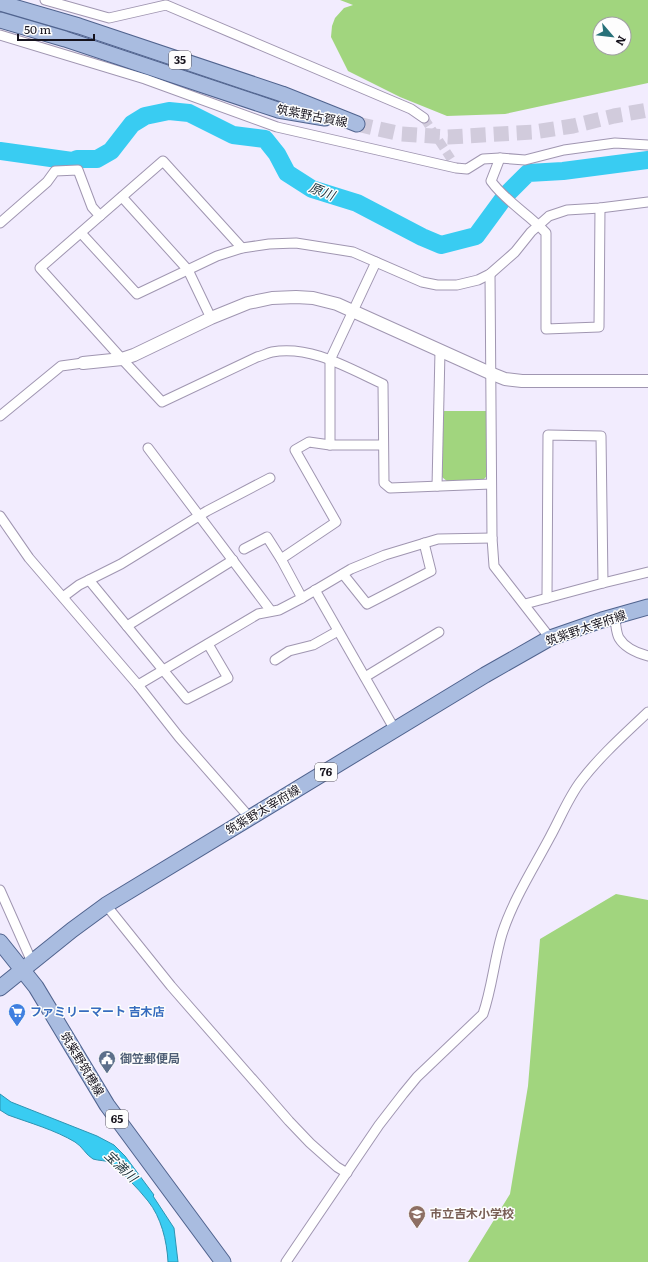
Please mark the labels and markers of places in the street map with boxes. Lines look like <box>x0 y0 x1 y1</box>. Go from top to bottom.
supermarket icon: ファミリーマート 吉木店 <box>7 1002 27 1027</box>
place label: ファミリーマート 吉木店 <box>30 1002 164 1020</box>
public building icon: 御笠郵便局 <box>97 1049 117 1074</box>
place label: 御笠郵便局 <box>120 1049 180 1067</box>
school or university icon: 市立吉木小学校 <box>407 1204 427 1229</box>
place label: 市立吉木小学校 <box>430 1204 514 1222</box>

